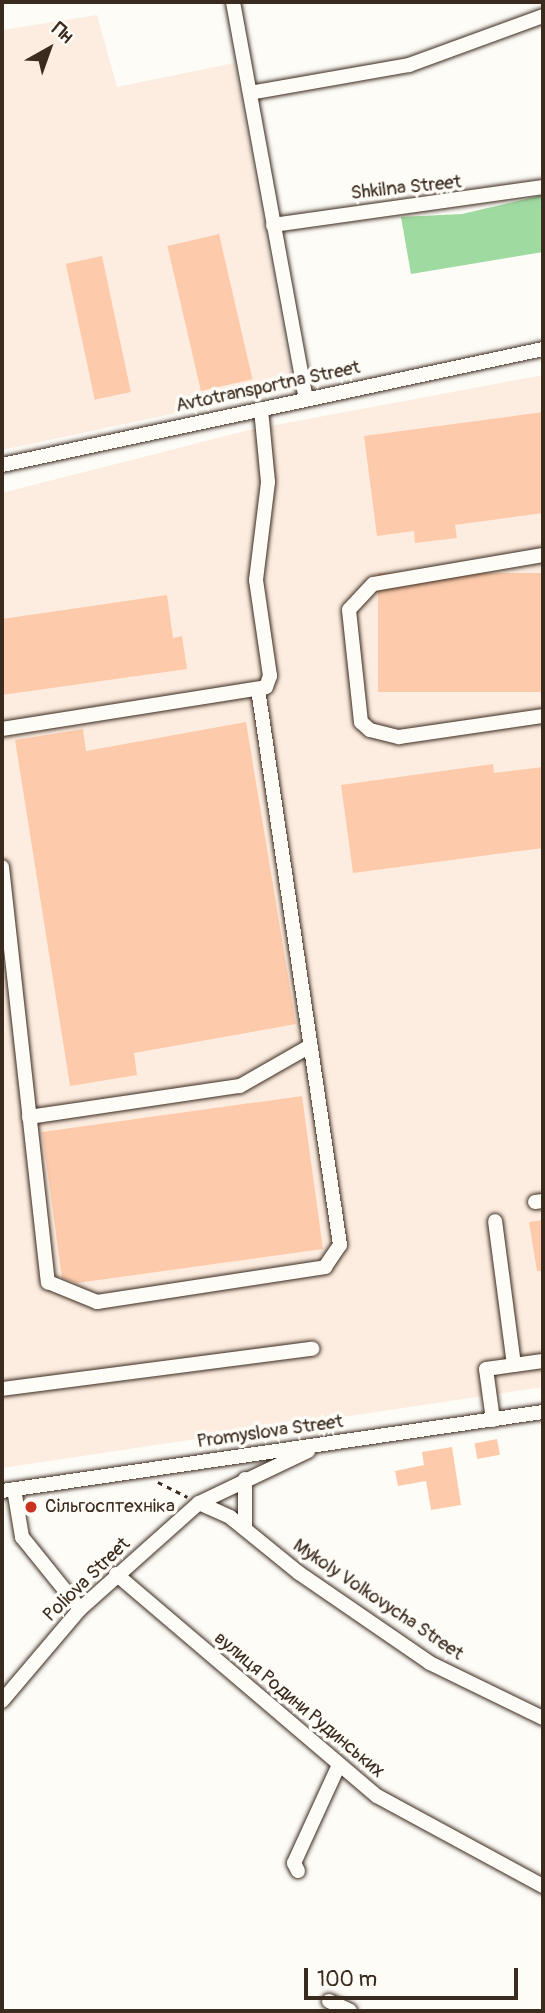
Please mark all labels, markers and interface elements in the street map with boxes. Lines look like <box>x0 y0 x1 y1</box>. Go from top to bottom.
north arrow <box>14 14 84 84</box>
text: Пн <box>47 17 78 49</box>
street label: Shkilna Street <box>350 171 462 205</box>
street label: Avtotransportna Street <box>174 356 362 418</box>
street label: Promyslova Street <box>195 1410 345 1454</box>
place label: Сільгосптехніка <box>45 1496 175 1518</box>
marker: Сільгосптехніка <box>23 1499 39 1515</box>
street label: Poliova Street <box>39 1533 135 1627</box>
street label: Mykoly Volkovycha Street <box>288 1534 468 1666</box>
street label: вулиця Родини Рудинських <box>209 1627 389 1783</box>
scale bar <box>307 1954 520 1998</box>
text: 100 m <box>317 1966 377 1993</box>

